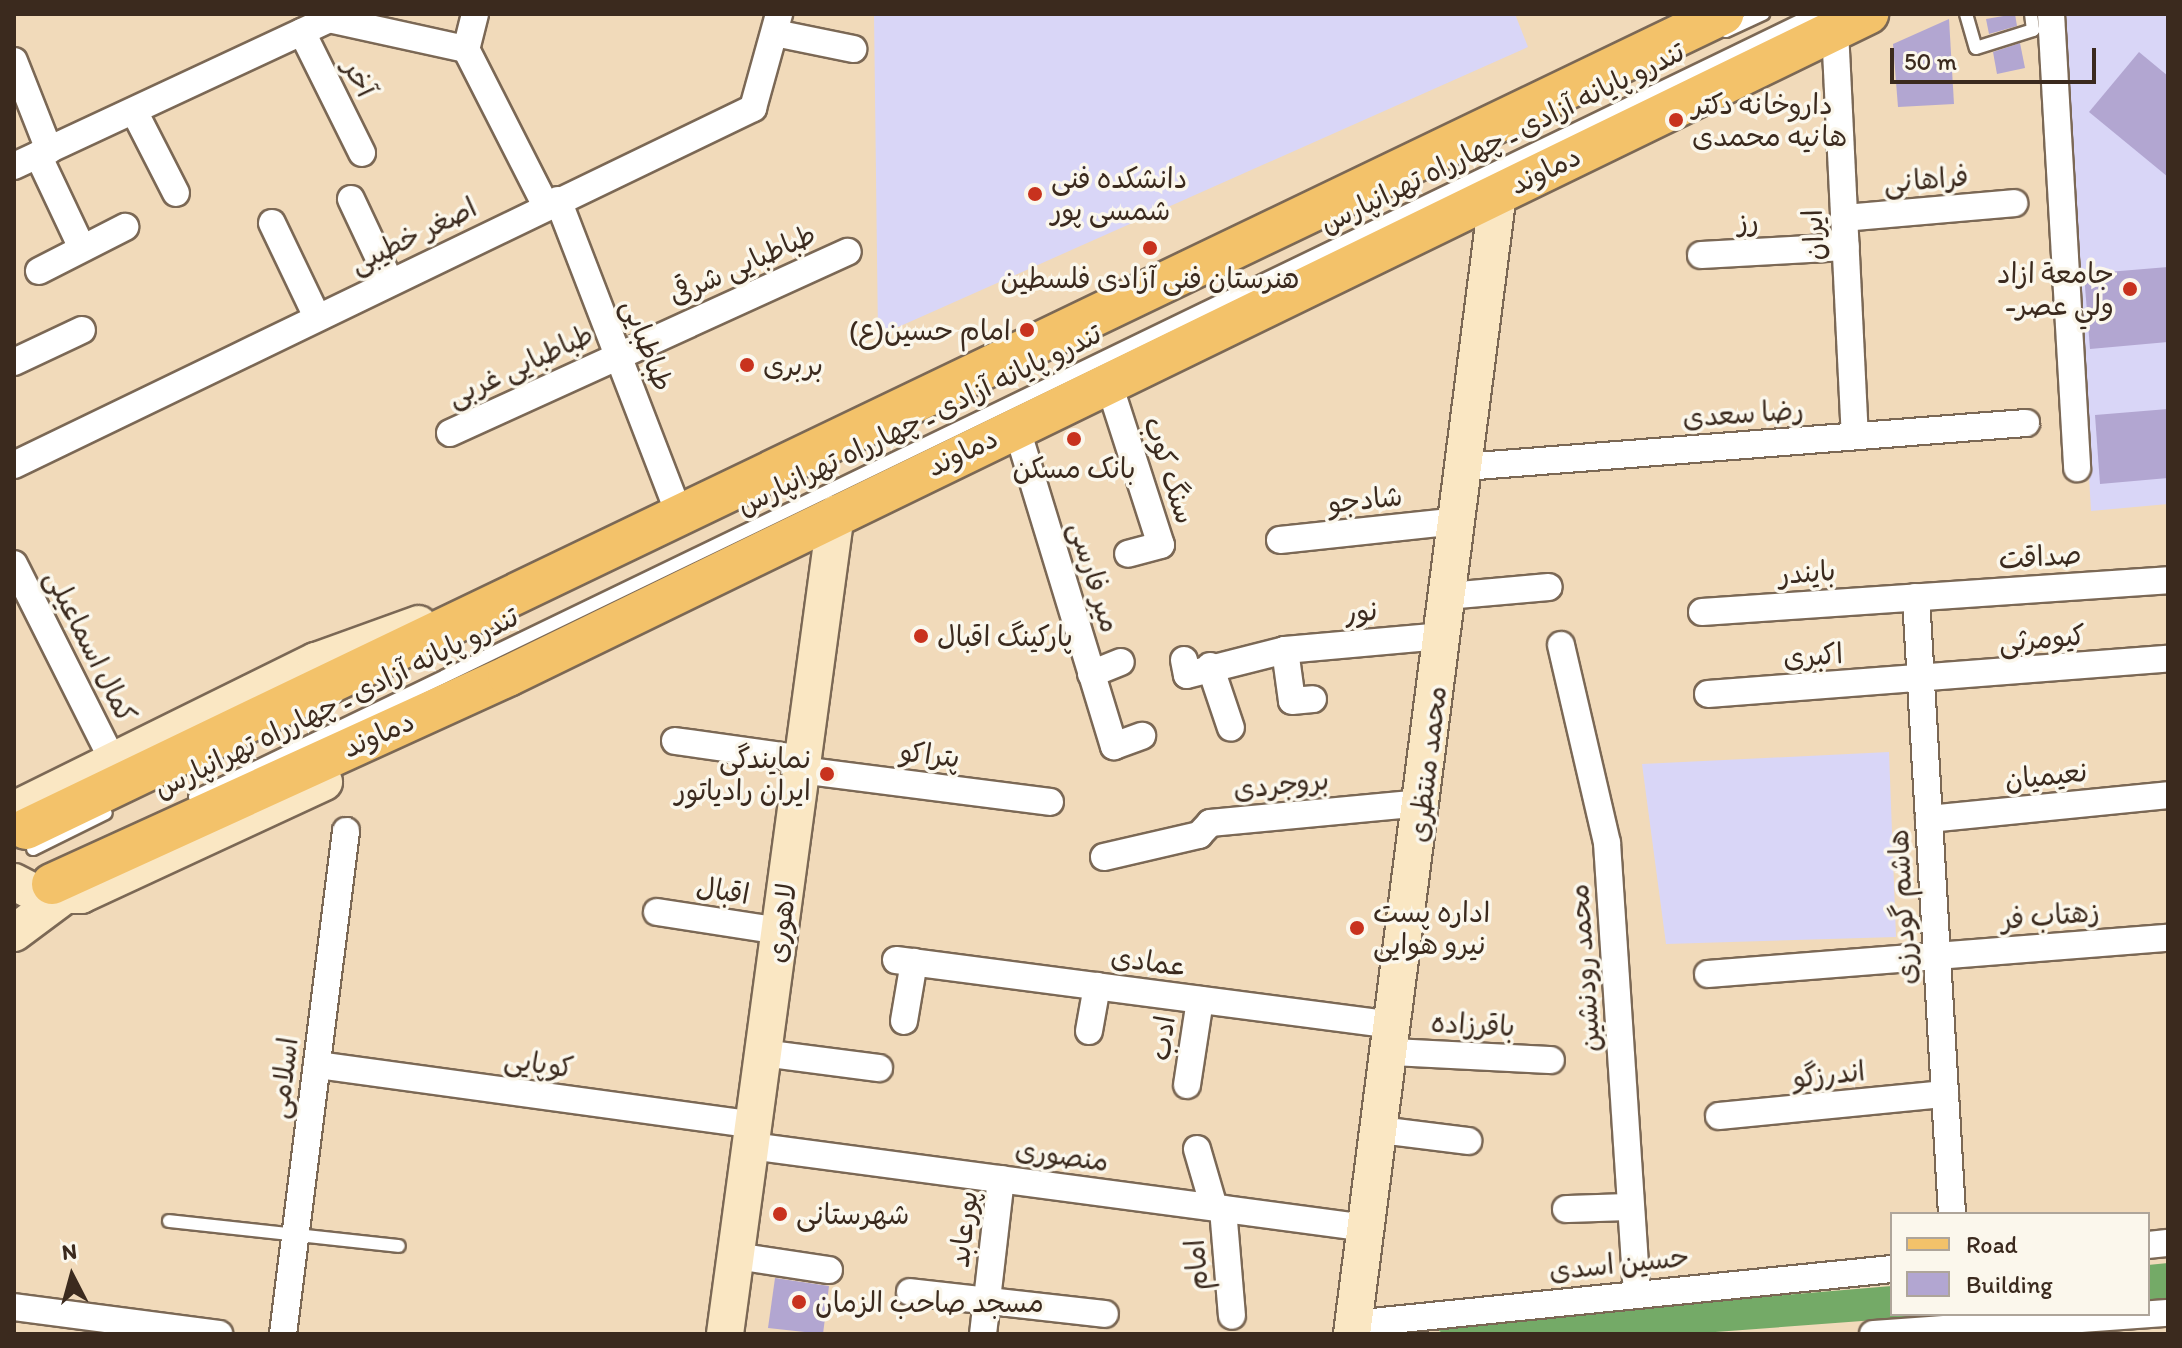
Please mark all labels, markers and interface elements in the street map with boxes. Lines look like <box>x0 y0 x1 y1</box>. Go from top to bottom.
scale bar <box>1894 32 2100 82</box>
street label: تندرو پایانه آزادی ـ چهارراه تهرانپارس <box>1314 34 1690 240</box>
text: 50 m <box>1904 47 1957 76</box>
street label: آخر <box>336 54 384 102</box>
place label: داروخانه دکتر هانیه محمدی <box>1692 87 1847 153</box>
marker: داروخانه دکتر هانیه محمدی <box>1667 111 1685 129</box>
street label: دماوند <box>1504 139 1586 201</box>
street label: فراهانی <box>1882 159 1970 199</box>
place label: دانشکده فنی شمسی پور <box>1051 161 1187 227</box>
marker: دانشکده فنی شمسی پور <box>1026 185 1044 203</box>
street label: اصغر خطیبی <box>344 190 482 280</box>
street label: رز <box>1736 204 1760 238</box>
street label: ایران <box>1795 208 1831 262</box>
street label: طباطبایی شرقی <box>663 217 821 311</box>
marker: هنرستان فنی آزادی فلسطین <box>1141 239 1159 257</box>
place label: جامعة ازاد -ولي عصر <box>1997 256 2114 322</box>
place label: هنرستان فنی آزادی فلسطین <box>1001 261 1299 295</box>
marker: جامعة ازاد -ولي عصر <box>2121 280 2139 298</box>
street label: طباطبایی <box>615 294 681 396</box>
place label: امام حسين(ع) <box>849 313 1011 347</box>
street label: تندرو پایانه آزادی ـ چهارراه تهرانپارس <box>731 316 1107 522</box>
street label: طباطبایی غربی <box>442 317 598 413</box>
marker: امام حسين(ع) <box>1018 321 1036 339</box>
place label: بربری <box>763 348 823 382</box>
marker: بربری <box>738 356 756 374</box>
street label: رضا سعدی <box>1681 392 1805 434</box>
street label: سنگ کوب <box>1137 412 1203 528</box>
street label: دماوند <box>921 421 1003 483</box>
marker: بانک مسکن <box>1065 430 1083 448</box>
place label: بانک مسکن <box>1012 451 1136 485</box>
street label: شادجو <box>1326 478 1404 520</box>
street label: میر فارسی <box>1062 518 1128 636</box>
street label: صداقت <box>1997 536 2083 576</box>
street label: بایندر <box>1777 553 1837 591</box>
street label: کمال اسماعیلی <box>38 564 144 728</box>
street label: نور <box>1343 593 1379 629</box>
street label: تندرو پایانه آزادی ـ چهارراه تهرانپارس <box>148 599 524 805</box>
street label: کیومرثی <box>1997 617 2087 659</box>
place label: پارکینگ اقبال <box>937 619 1073 653</box>
marker: پارکینگ اقبال <box>912 627 930 645</box>
street label: اکبری <box>1782 636 1844 674</box>
street label: محمد منتظری <box>1401 684 1453 844</box>
street label: دماوند <box>337 703 419 765</box>
street label: پتراکو <box>898 734 962 774</box>
place label: نمایندگی ایران رادیاتور <box>675 741 811 807</box>
street label: نعیمیان <box>2003 754 2089 796</box>
street label: بروجردی <box>1231 762 1331 806</box>
marker: نمایندگی ایران رادیاتور <box>818 765 836 783</box>
street label: هاشم گودرزی <box>1881 828 1923 986</box>
street label: اقبال <box>694 869 752 911</box>
street label: لاهوری <box>759 881 803 965</box>
street label: محمد رودنشین <box>1561 883 1607 1053</box>
street label: زهتاب فر <box>1999 894 2101 936</box>
place label: اداره پست نیرو هوایی <box>1373 895 1490 961</box>
marker: اداره پست نیرو هوایی <box>1348 919 1366 937</box>
street label: عمادی <box>1109 939 1189 983</box>
street label: باقرزاده <box>1430 1005 1516 1043</box>
street label: ادب <box>1142 1013 1182 1063</box>
street label: اسلامی <box>261 1035 305 1121</box>
street label: کوپایی <box>502 1042 576 1084</box>
street label: اندرزگو <box>1791 1054 1867 1094</box>
street label: منصوری <box>1013 1132 1111 1178</box>
street label: پورعابد <box>942 1189 984 1269</box>
place label: شهرستانی <box>796 1197 909 1231</box>
marker: شهرستانی <box>771 1205 789 1223</box>
legend <box>1890 1212 2150 1316</box>
text: Road <box>1966 1230 2018 1259</box>
north arrow <box>32 1236 112 1316</box>
text: N <box>61 1237 78 1266</box>
street label: امام <box>1177 1238 1215 1292</box>
street label: حسین اسدی <box>1547 1239 1691 1287</box>
text: Building <box>1966 1270 2053 1299</box>
place label: مسجد صاحب الزمان <box>815 1285 1044 1319</box>
marker: مسجد صاحب الزمان <box>790 1293 808 1311</box>

